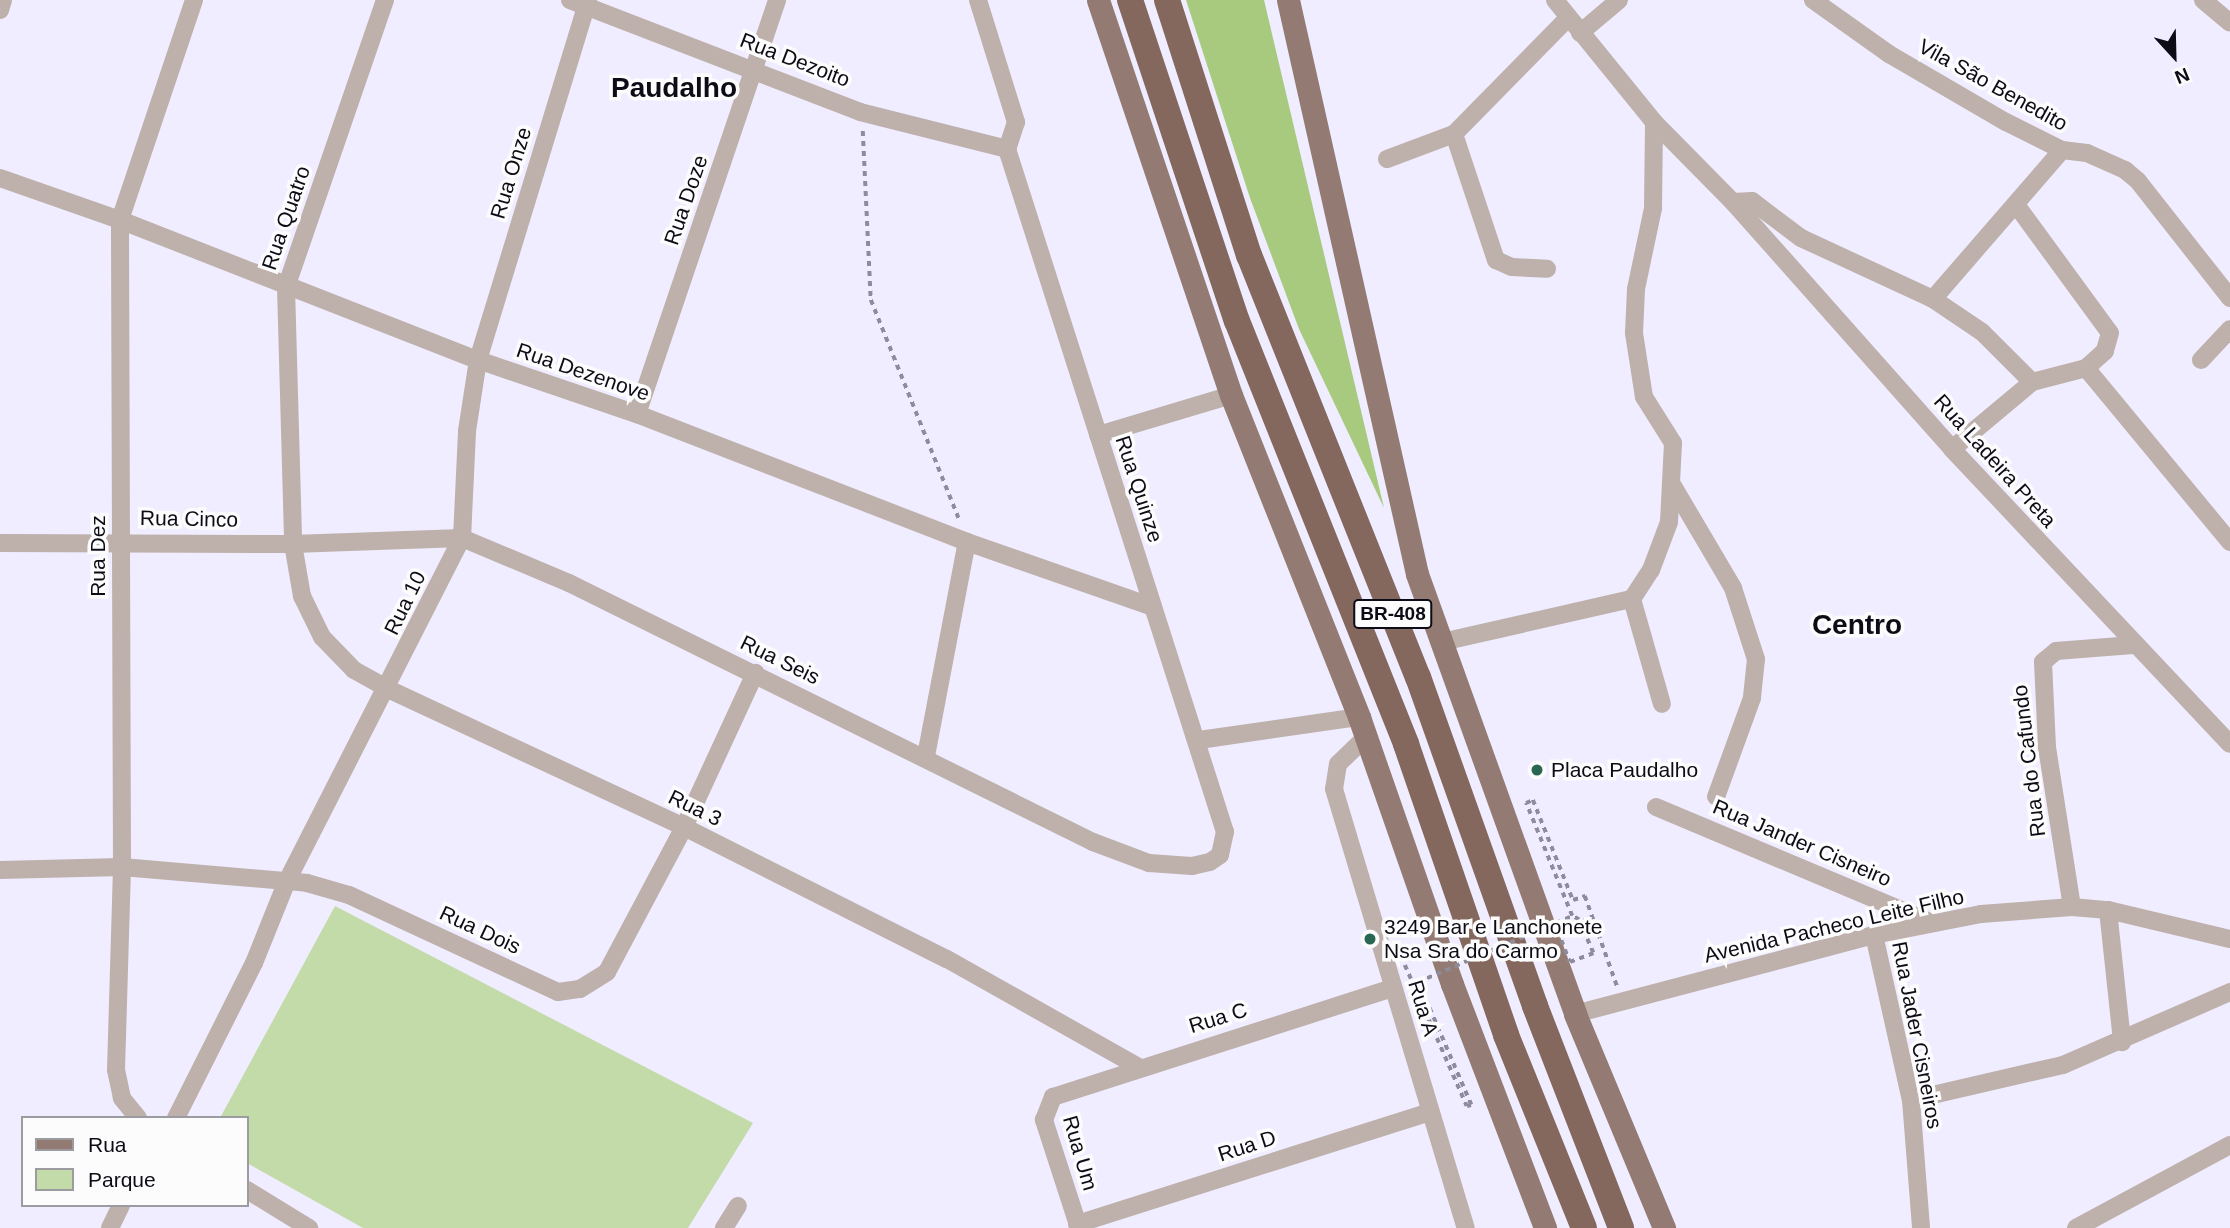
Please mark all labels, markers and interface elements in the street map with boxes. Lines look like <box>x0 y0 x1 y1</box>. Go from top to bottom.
north arrow <box>2139 21 2209 91</box>
street label: Rua Dezoito <box>737 28 853 92</box>
street label: Vila São Benedito <box>1914 34 2072 136</box>
text: N <box>2172 64 2192 88</box>
district label: Paudalho <box>611 71 737 105</box>
street label: Rua Onze <box>485 124 537 222</box>
street label: Rua Doze <box>659 152 713 248</box>
street label: Rua Quatro <box>256 163 316 273</box>
street label: Rua Dezenove <box>513 337 653 407</box>
street label: Rua Ladeira Preta <box>1929 389 2061 533</box>
street label: Rua Quinze <box>1110 432 1168 546</box>
street label: Rua Cinco <box>140 506 238 532</box>
street label: Rua Dez <box>85 515 111 597</box>
street label: Rua 10 <box>379 567 431 639</box>
road number: BR-408 <box>1353 598 1433 629</box>
district label: Centro <box>1812 608 1902 642</box>
street label: Rua Seis <box>736 630 824 690</box>
street label: Rua do Cafundo <box>2007 684 2051 838</box>
place label: Placa Paudalho <box>1551 757 1698 783</box>
marker: Placa Paudalho <box>1529 762 1545 778</box>
street label: Rua 3 <box>664 784 726 832</box>
street label: Rua Jander Cisneiro <box>1709 794 1895 892</box>
street label: Avenida Pacheco Leite Filho <box>1702 884 1966 968</box>
street label: Rua Dois <box>436 900 524 960</box>
place label: 3249 Bar e Lanchonete Nsa Sra do Carmo <box>1384 914 1602 964</box>
marker: 3249 Bar e Lanchonete Nsa Sra do Carmo <box>1362 931 1378 947</box>
street label: Rua Jader Cisneiros <box>1886 939 1948 1131</box>
street label: Rua A <box>1402 976 1444 1040</box>
street label: Rua C <box>1186 997 1250 1039</box>
street label: Rua Um <box>1057 1113 1103 1193</box>
legend <box>21 1116 248 1207</box>
street label: Rua D <box>1215 1125 1279 1167</box>
text: Rua <box>88 1133 127 1156</box>
text: Parque <box>88 1168 156 1191</box>

